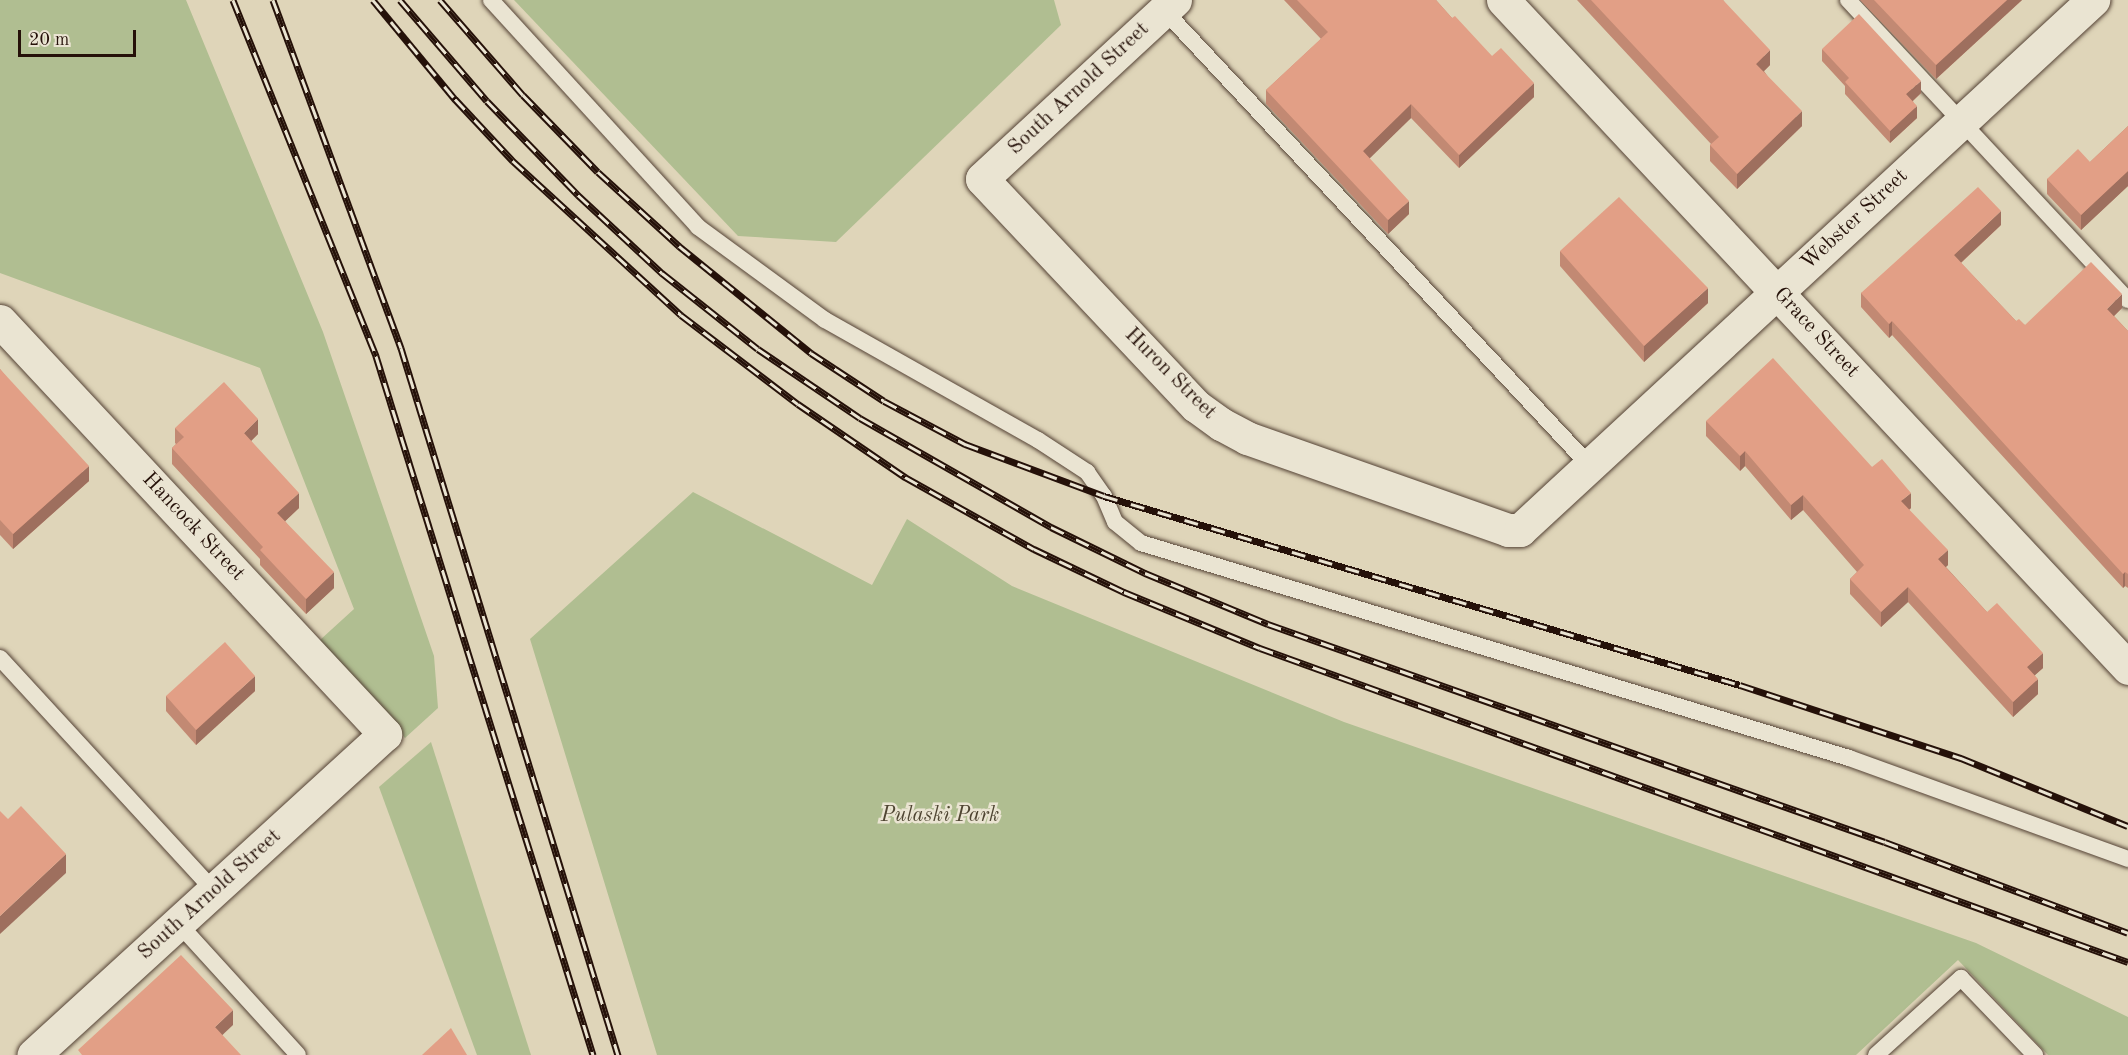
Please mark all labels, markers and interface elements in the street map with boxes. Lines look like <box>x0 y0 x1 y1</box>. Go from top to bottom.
street label: South Arnold Street <box>1003 17 1155 161</box>
scale bar <box>21 18 140 56</box>
text: 20 m <box>29 31 69 49</box>
street label: Webster Street <box>1796 164 1914 276</box>
street label: Grace Street <box>1768 283 1864 383</box>
street label: Huron Street <box>1119 323 1221 425</box>
street label: Hancock Street <box>136 467 250 587</box>
park label: Pulaski Park <box>881 803 999 829</box>
street label: South Arnold Street <box>133 824 287 966</box>

